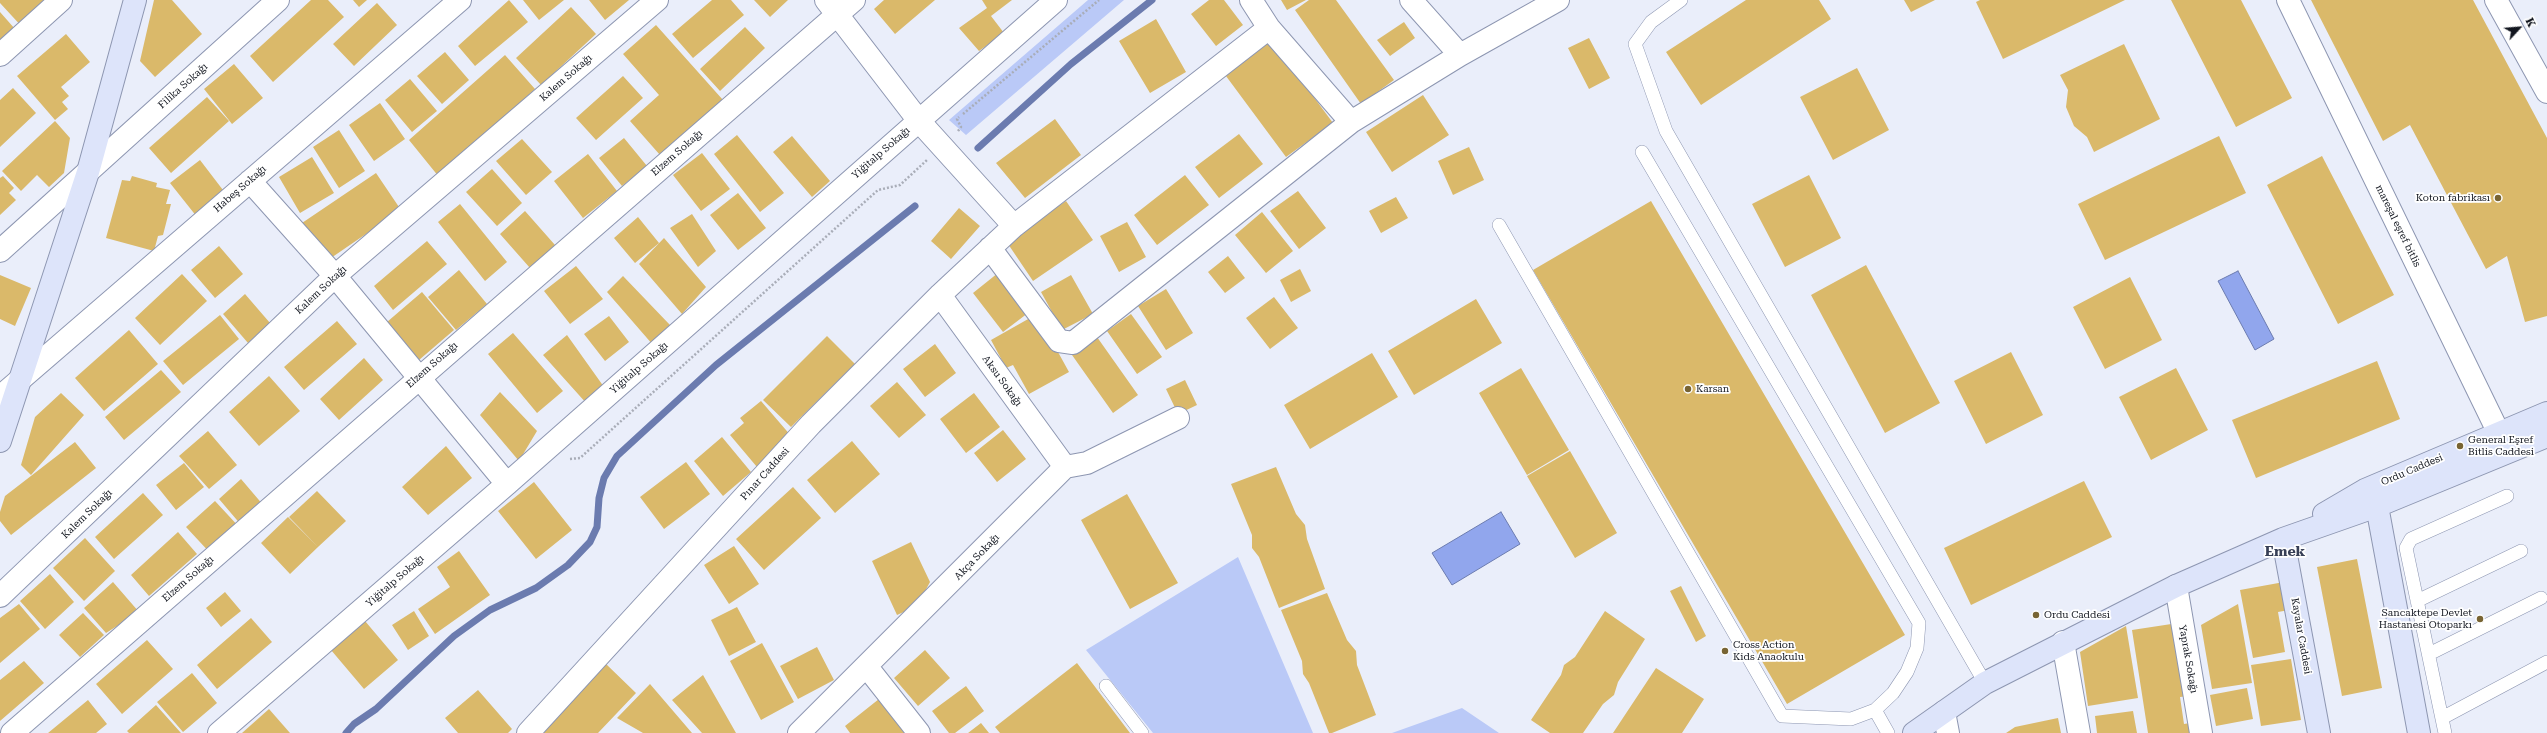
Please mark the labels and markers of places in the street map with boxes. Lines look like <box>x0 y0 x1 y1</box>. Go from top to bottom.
place label: Koton fabrikası <box>2416 192 2490 204</box>
marker: Koton fabrikası <box>2493 193 2503 203</box>
place label: Karsan <box>1696 383 1729 395</box>
marker: Karsan <box>1683 384 1693 394</box>
place label: General Eşref Bitlis Caddesi <box>2468 434 2534 458</box>
marker: General Eşref Bitlis Caddesi <box>2455 441 2465 451</box>
place label: Sancaktepe Devlet Hastanesi Otoparkı <box>2379 607 2472 630</box>
place label: Ordu Caddesi <box>2044 609 2110 621</box>
marker: Ordu Caddesi <box>2031 610 2041 620</box>
marker: Sancaktepe Devlet Hastanesi Otoparkı <box>2475 614 2485 624</box>
place label: Cross Action Kids Anaokulu <box>1733 639 1804 662</box>
marker: Cross Action Kids Anaokulu <box>1720 646 1730 656</box>

